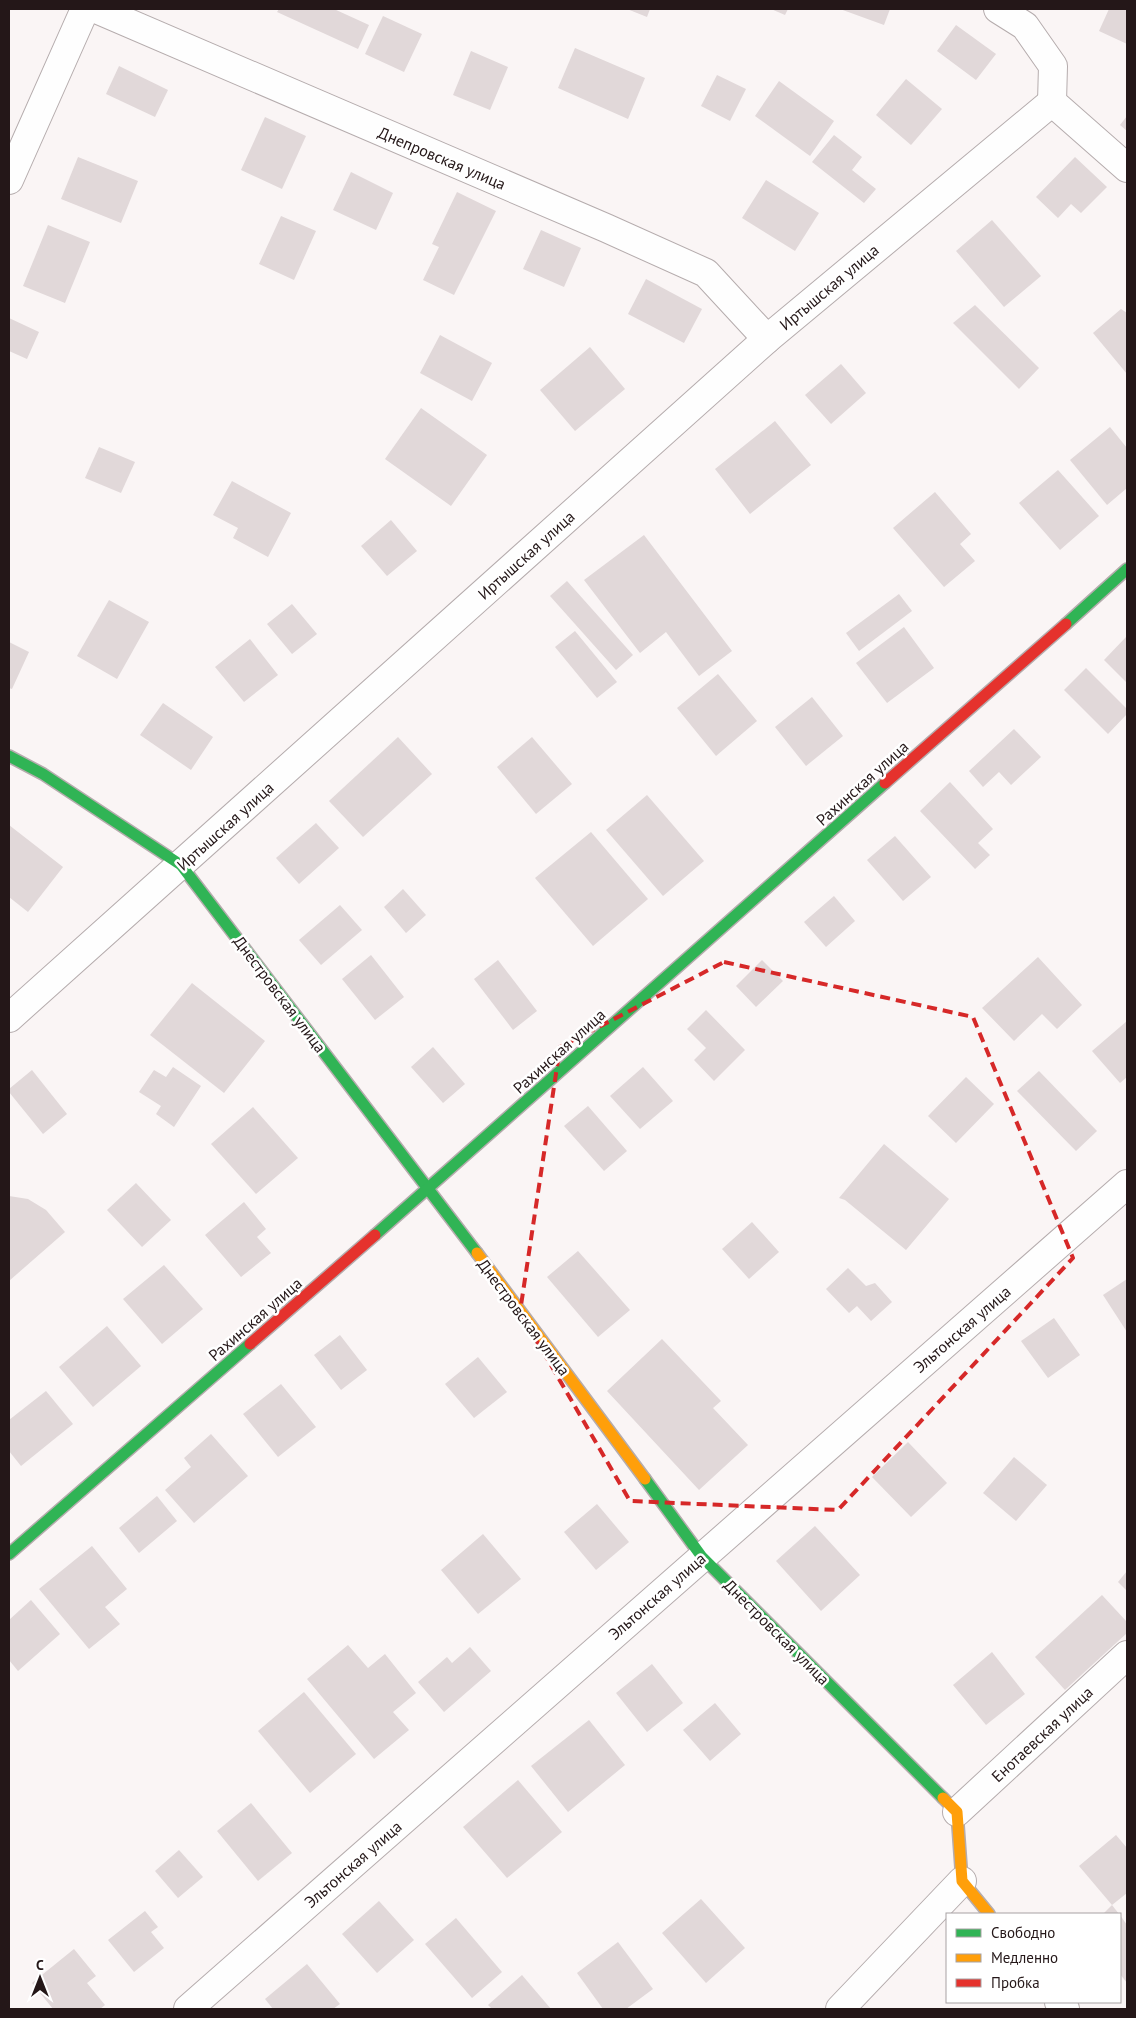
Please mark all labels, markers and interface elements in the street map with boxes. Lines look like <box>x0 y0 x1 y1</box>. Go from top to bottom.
street label: Днепровская улица <box>375 122 509 194</box>
street label: Иртышская улица <box>775 240 883 334</box>
street label: Иртышская улица <box>473 506 579 604</box>
street label: Рахинская улица <box>812 736 912 830</box>
street label: Иртышская улица <box>172 777 278 875</box>
street label: Днестровская улица <box>230 932 330 1056</box>
street label: Рахинская улица <box>509 1004 609 1098</box>
street label: Днестровская улица <box>474 1255 574 1379</box>
street label: Рахинская улица <box>204 1273 306 1365</box>
street label: Эльтонская улица <box>909 1281 1015 1377</box>
street label: Эльтонская улица <box>604 1548 710 1644</box>
street label: Днестровская улица <box>720 1575 834 1689</box>
street label: Енотаевская улица <box>987 1682 1097 1786</box>
street label: Эльтонская улица <box>300 1816 406 1912</box>
legend <box>946 1913 1121 2003</box>
text: Свободно <box>991 1923 1055 1942</box>
text: Медленно <box>991 1948 1058 1967</box>
north arrow <box>15 1953 65 2003</box>
text: С <box>36 1956 44 1974</box>
text: Пробка <box>991 1973 1040 1992</box>

